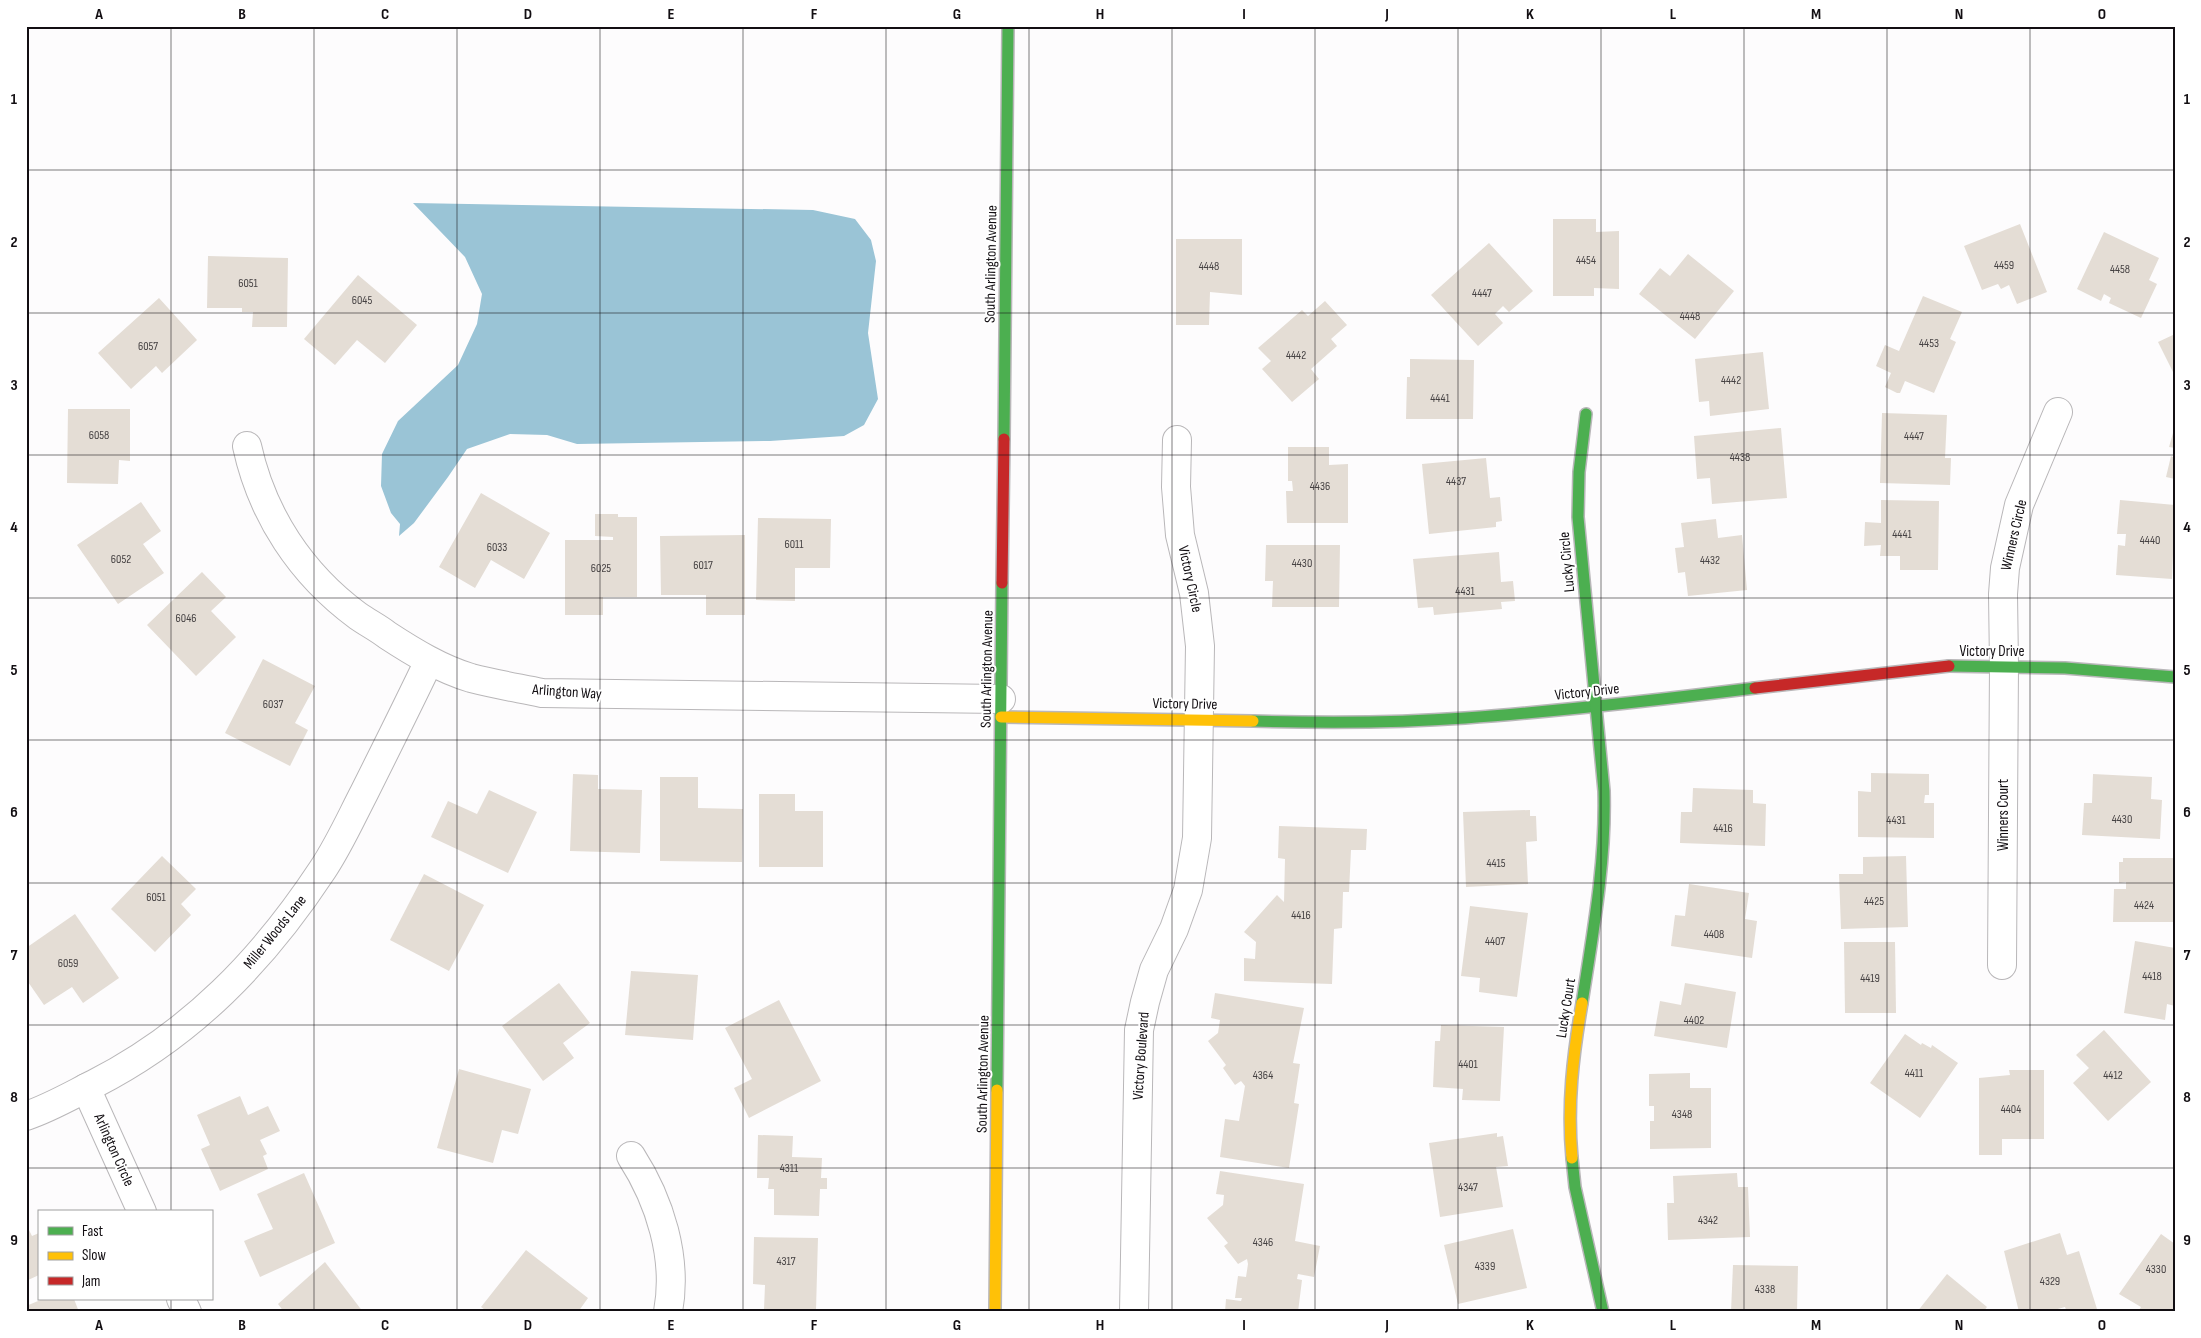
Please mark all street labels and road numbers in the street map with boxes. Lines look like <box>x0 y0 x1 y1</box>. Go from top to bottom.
street label: South Arlington Avenue <box>980 205 1002 323</box>
street label: Winners Circle <box>1997 498 2031 572</box>
street label: Lucky Circle <box>1555 531 1579 593</box>
street label: Victory Circle <box>1174 544 1206 614</box>
street label: South Arlington Avenue <box>976 610 998 728</box>
street label: Victory Drive <box>1960 642 2024 661</box>
street label: Victory Drive <box>1554 679 1620 705</box>
street label: Arlington Way <box>531 680 603 704</box>
street label: Victory Drive <box>1152 694 1218 714</box>
street label: Winners Court <box>1994 779 2013 851</box>
street label: Miller Woods Lane <box>239 891 311 973</box>
street label: Lucky Court <box>1552 976 1580 1039</box>
street label: Victory Boulevard <box>1128 1011 1154 1101</box>
street label: South Arlington Avenue <box>972 1015 994 1133</box>
street label: Arlington Circle <box>89 1110 138 1189</box>

